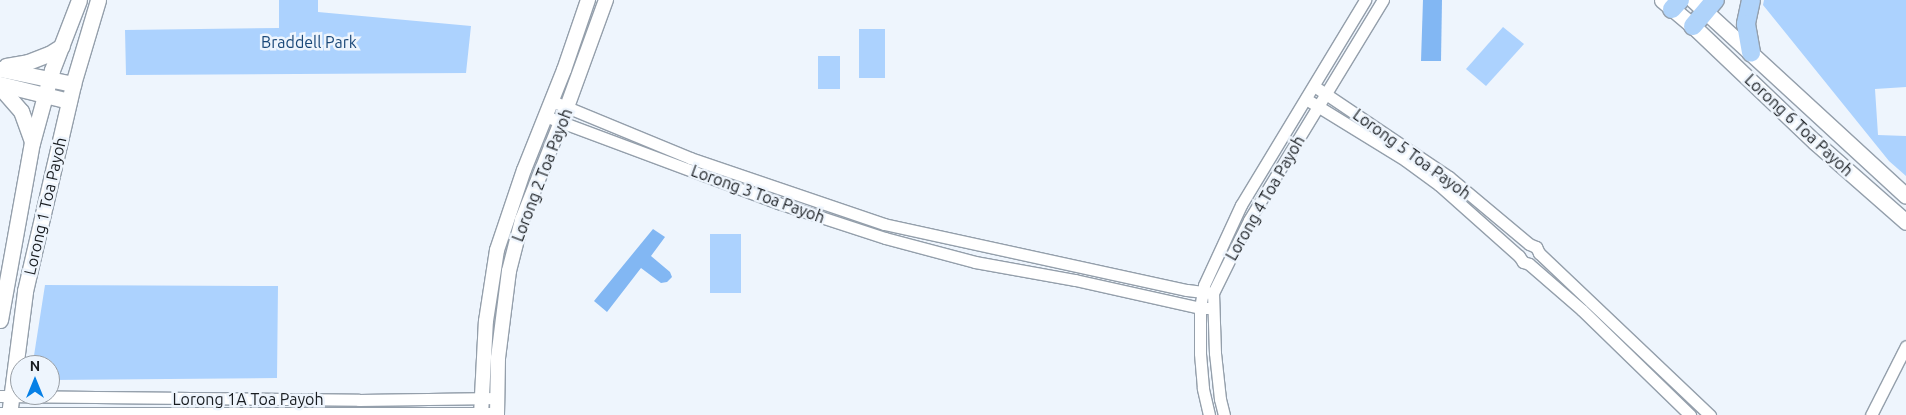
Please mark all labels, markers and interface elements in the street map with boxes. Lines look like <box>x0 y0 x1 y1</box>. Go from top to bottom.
park label: Braddell Park <box>261 32 357 52</box>
street label: Lorong 6 Toa Payoh <box>1741 70 1857 180</box>
street label: Lorong 5 Toa Payoh <box>1349 105 1475 203</box>
street label: Lorong 2 Toa Payoh <box>508 106 576 244</box>
street label: Lorong 4 Toa Payoh <box>1221 132 1309 264</box>
street label: Lorong 1 Toa Payoh <box>20 135 70 277</box>
street label: Lorong 3 Toa Payoh <box>689 161 827 227</box>
north arrow <box>10 355 60 405</box>
text: N <box>30 358 40 374</box>
street label: Lorong 1A Toa Payoh <box>172 389 324 409</box>

